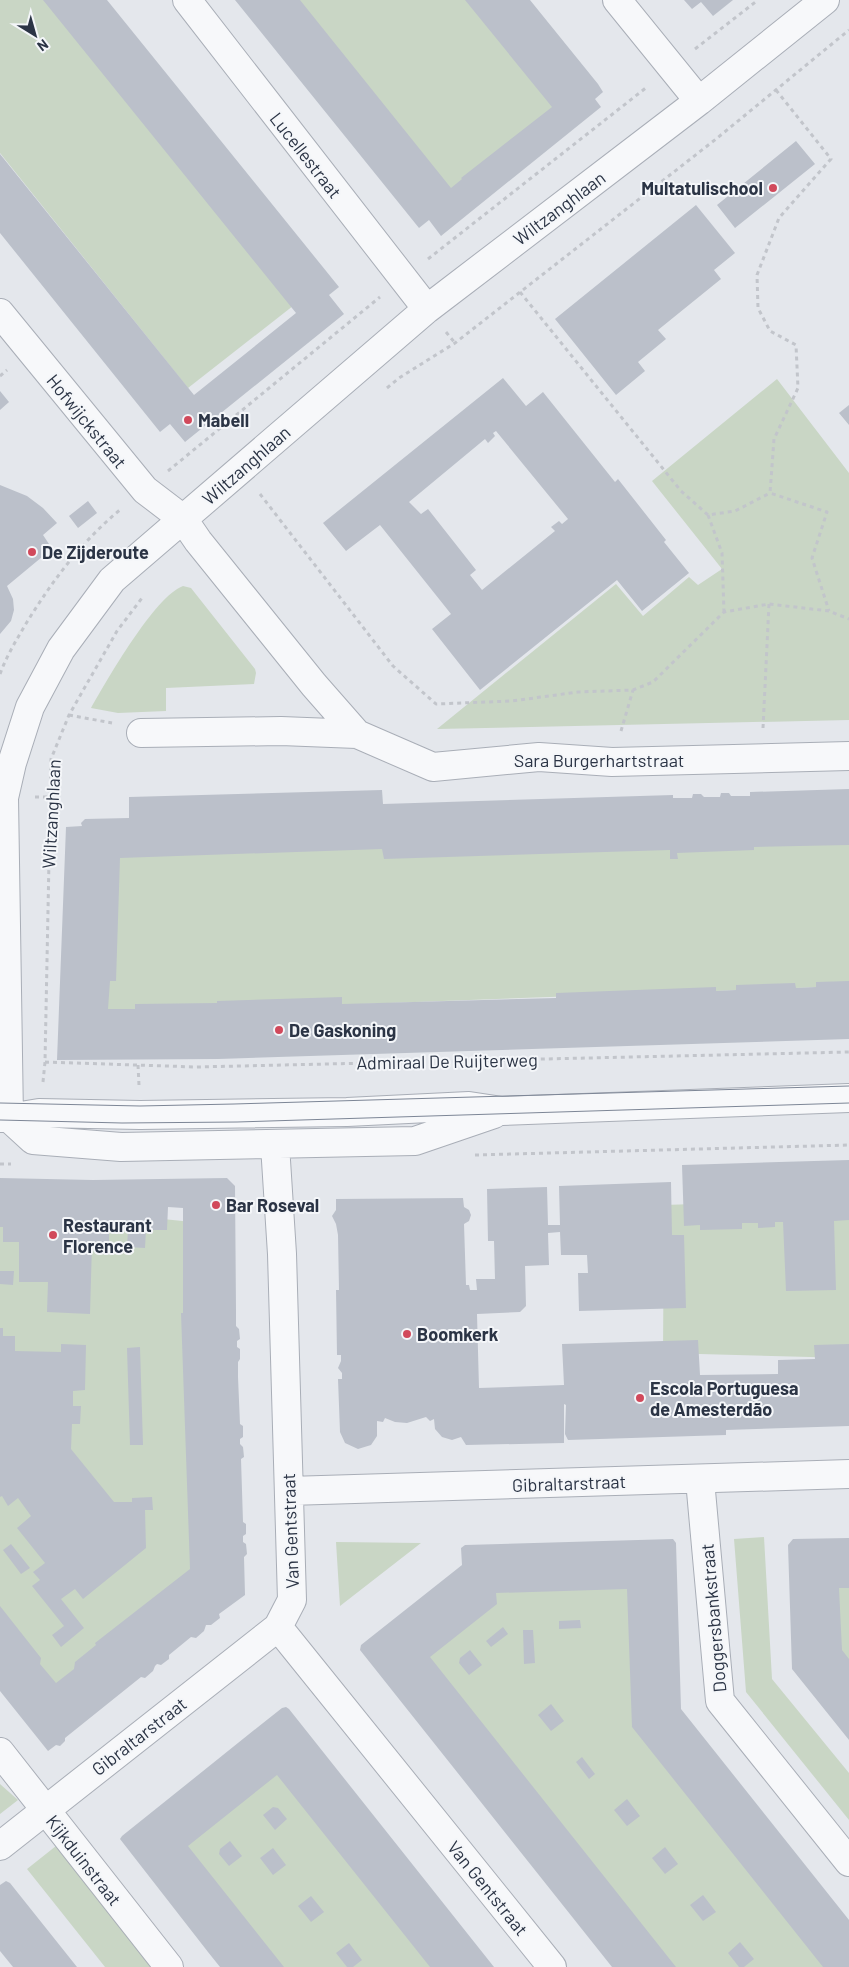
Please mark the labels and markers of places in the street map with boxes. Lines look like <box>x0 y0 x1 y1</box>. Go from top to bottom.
place label: Multatulischool <box>641 177 763 199</box>
marker: Multatulischool <box>767 182 779 194</box>
place label: Mabell <box>198 409 249 431</box>
marker: Mabell <box>182 414 194 426</box>
place label: De Zijderoute <box>42 541 149 563</box>
marker: De Zijderoute <box>26 546 38 558</box>
place label: De Gaskoning <box>289 1019 396 1041</box>
marker: De Gaskoning <box>273 1024 285 1036</box>
place label: Bar Roseval <box>226 1194 319 1216</box>
marker: Bar Roseval <box>210 1199 222 1211</box>
place label: Restaurant Florence <box>63 1214 152 1257</box>
marker: Restaurant Florence <box>47 1229 59 1241</box>
place label: Boomkerk <box>417 1323 499 1345</box>
marker: Boomkerk <box>401 1328 413 1340</box>
place label: Escola Portuguesa de Amesterdão <box>650 1377 799 1420</box>
marker: Escola Portuguesa de Amesterdão <box>634 1392 646 1404</box>

